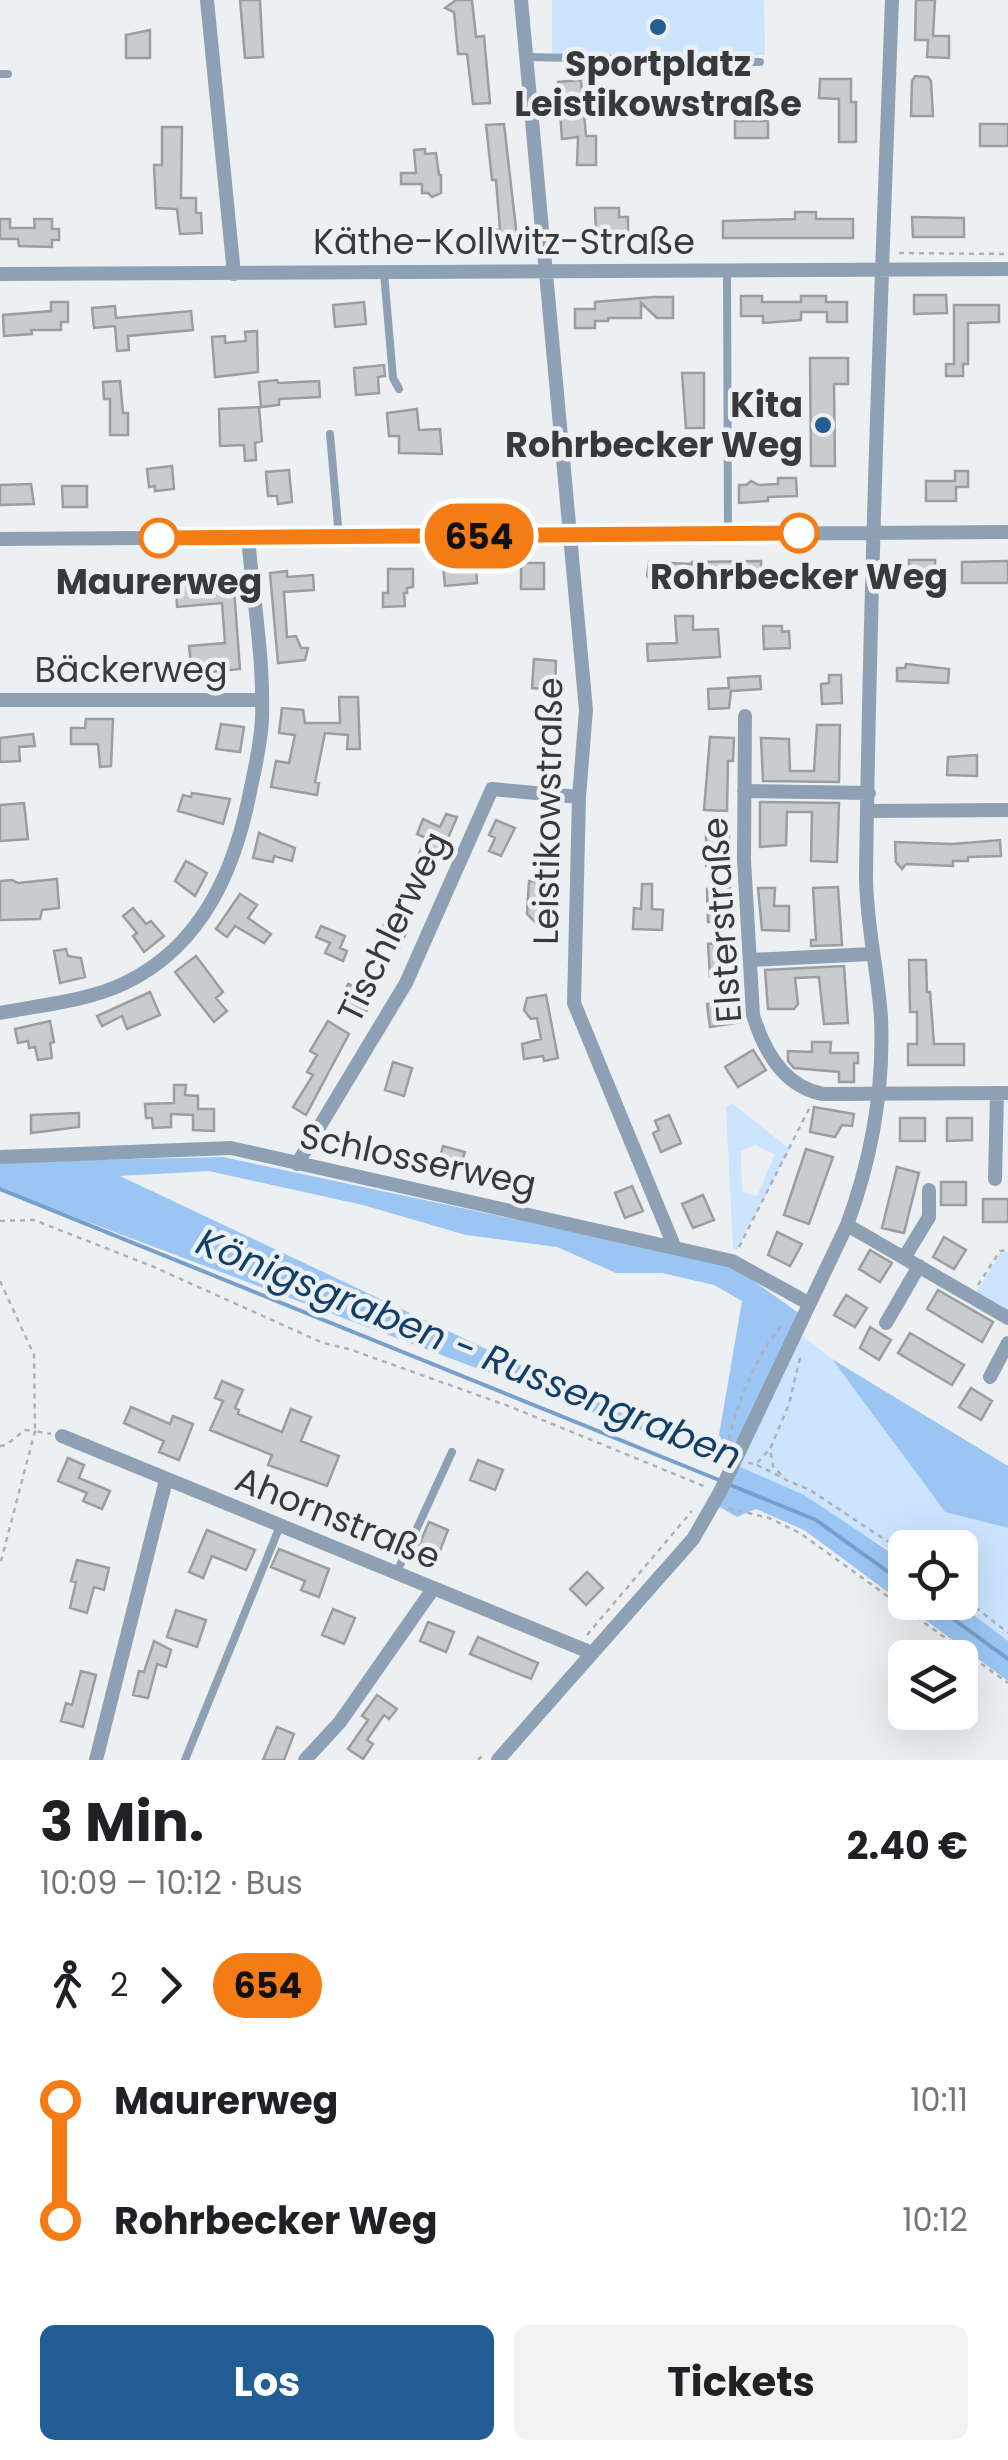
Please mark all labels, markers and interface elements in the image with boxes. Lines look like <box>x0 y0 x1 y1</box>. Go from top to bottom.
marker: Sportplatz Leistikowstraße <box>647 16 669 38</box>
place label: Sportplatz Leistikowstraße <box>514 39 802 128</box>
street label: Käthe-Kollwitz-Straße <box>313 217 695 266</box>
place label: Kita Rohrbecker Weg <box>505 380 803 469</box>
marker: Kita Rohrbecker Weg <box>812 414 834 436</box>
line badge: 654 <box>422 504 536 568</box>
text: 654 <box>445 512 513 561</box>
marker: Rohrbecker Weg <box>780 514 818 552</box>
marker: Maurerweg <box>140 519 178 557</box>
place label: Rohrbecker Weg <box>650 552 948 601</box>
place label: Maurerweg <box>56 557 262 606</box>
street label: Bäckerweg <box>34 645 228 694</box>
street label: Leistikowstraße <box>521 677 574 945</box>
street label: Elsterstraße <box>690 816 753 1024</box>
street label: Tischlerweg <box>325 823 460 1030</box>
street label: Schlosserweg <box>295 1111 541 1208</box>
water label: Königsgraben - Russengraben <box>189 1215 749 1482</box>
street label: Ahornstraße <box>228 1454 448 1581</box>
map controls <box>888 1530 978 1730</box>
button: locate <box>888 1530 978 1620</box>
button: layers <box>888 1640 978 1730</box>
text: 3 Min. <box>40 1783 204 1860</box>
text: 2.40 € <box>847 1819 968 1872</box>
text: 10:09 – 10:12 · Bus <box>40 1860 303 1905</box>
icon: walk <box>40 1958 95 2013</box>
icon: forward <box>143 1958 198 2013</box>
text: 654 <box>233 1961 302 2010</box>
text: 2 <box>110 1962 128 2007</box>
text: Maurerweg <box>114 2074 338 2127</box>
text: 10:11 <box>910 2077 968 2122</box>
text: Rohrbecker Weg <box>114 2194 437 2247</box>
text: 10:12 <box>902 2197 968 2242</box>
button: Los <box>40 2325 494 2440</box>
button: Tickets <box>514 2325 968 2440</box>

